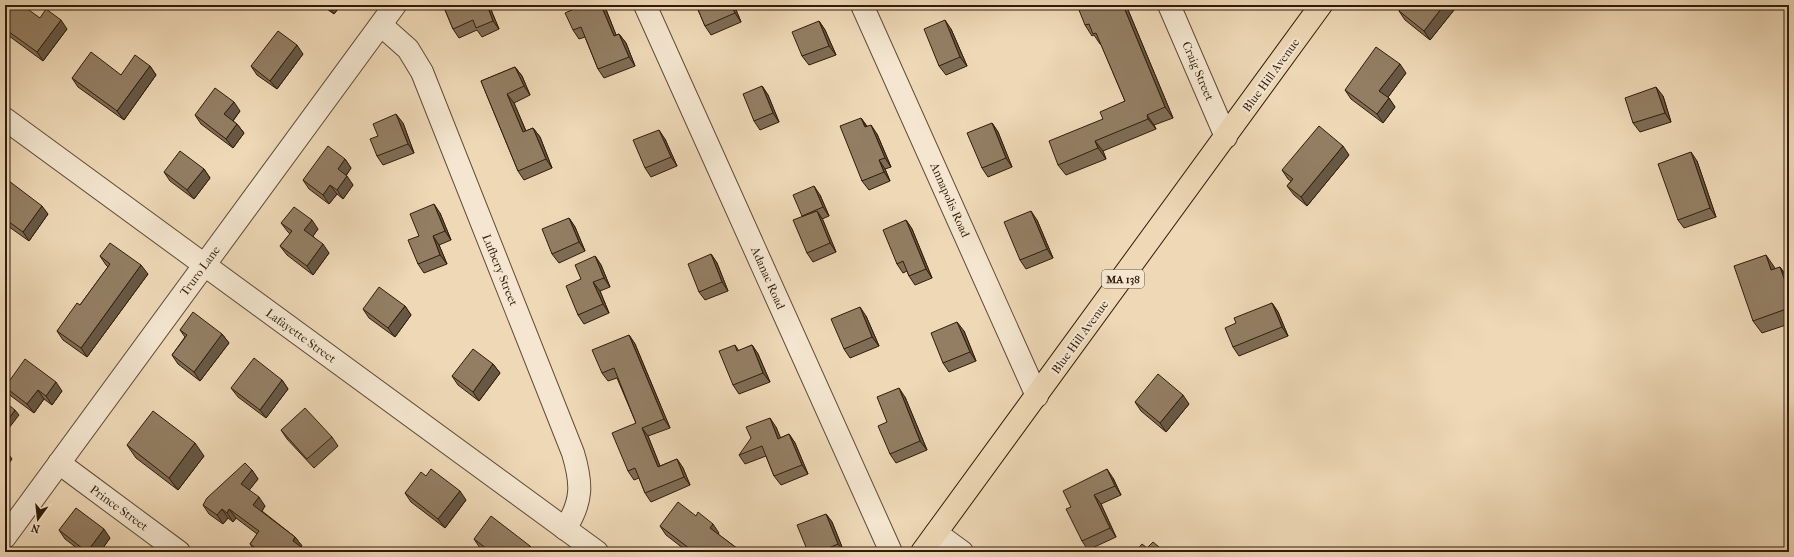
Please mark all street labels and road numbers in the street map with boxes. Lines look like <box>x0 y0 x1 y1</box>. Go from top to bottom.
street label: Blue Hill Avenue <box>1240 36 1302 114</box>
street label: Craig Street <box>1179 39 1217 103</box>
street label: Annapolis Road <box>927 160 973 240</box>
street label: Lufbery Street <box>479 232 521 308</box>
street label: Truro Lane <box>177 243 223 299</box>
street label: Adanac Road <box>748 244 788 312</box>
road number: MA 138 <box>1102 270 1144 288</box>
street label: Blue Hill Avenue <box>1049 298 1111 376</box>
street label: Lafayette Street <box>263 306 339 366</box>
street label: Prince Street <box>87 482 151 534</box>

